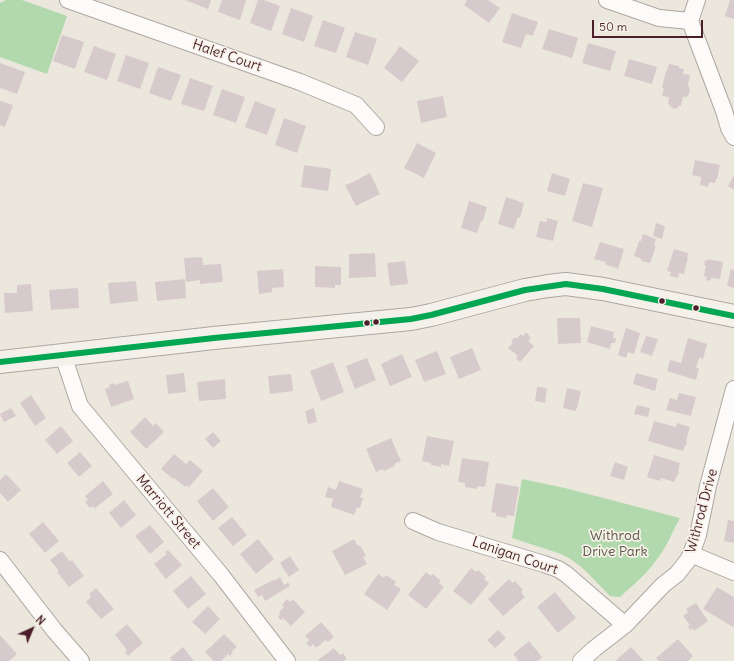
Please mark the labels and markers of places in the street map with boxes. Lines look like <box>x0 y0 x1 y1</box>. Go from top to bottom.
unlabelled marker <box>657 296 667 306</box>
unlabelled marker <box>691 303 701 313</box>
unlabelled marker <box>371 317 381 327</box>
unlabelled marker <box>362 318 372 328</box>

